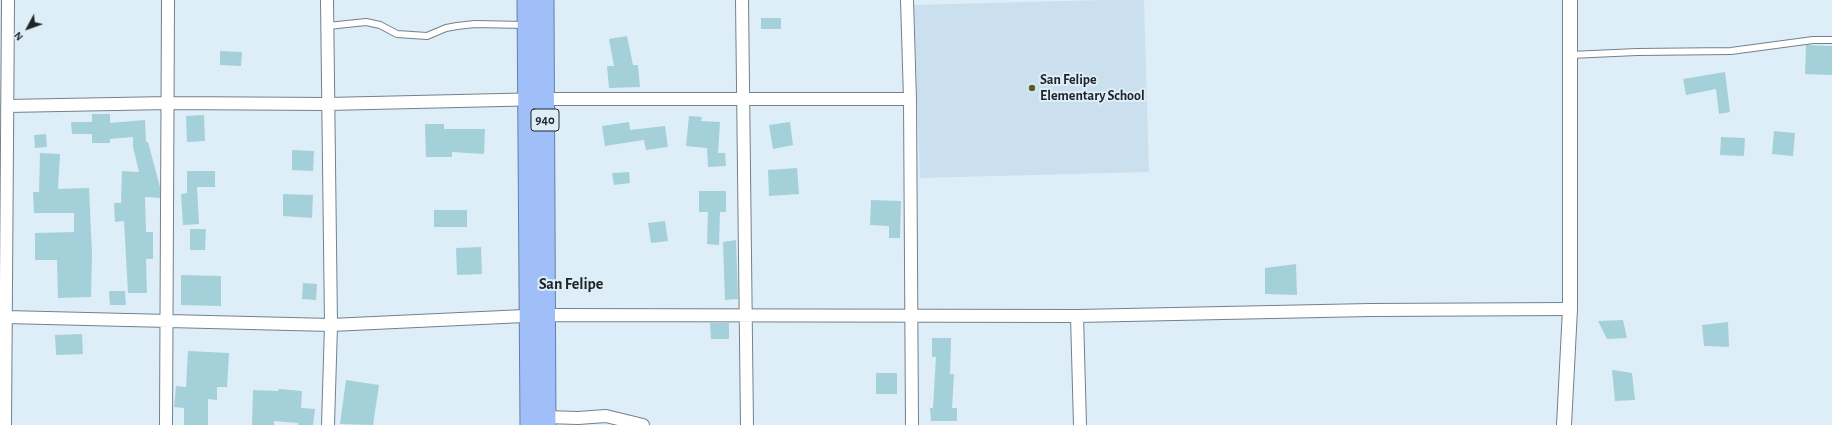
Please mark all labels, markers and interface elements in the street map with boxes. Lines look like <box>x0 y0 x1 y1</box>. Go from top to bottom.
north arrow <box>8 8 48 48</box>
text: N <box>12 30 25 43</box>
place label: San Felipe Elementary School <box>1040 72 1145 104</box>
marker: San Felipe Elementary School <box>1027 83 1037 93</box>
road number: 940 <box>531 109 559 131</box>
district label: San Felipe <box>539 274 603 294</box>

